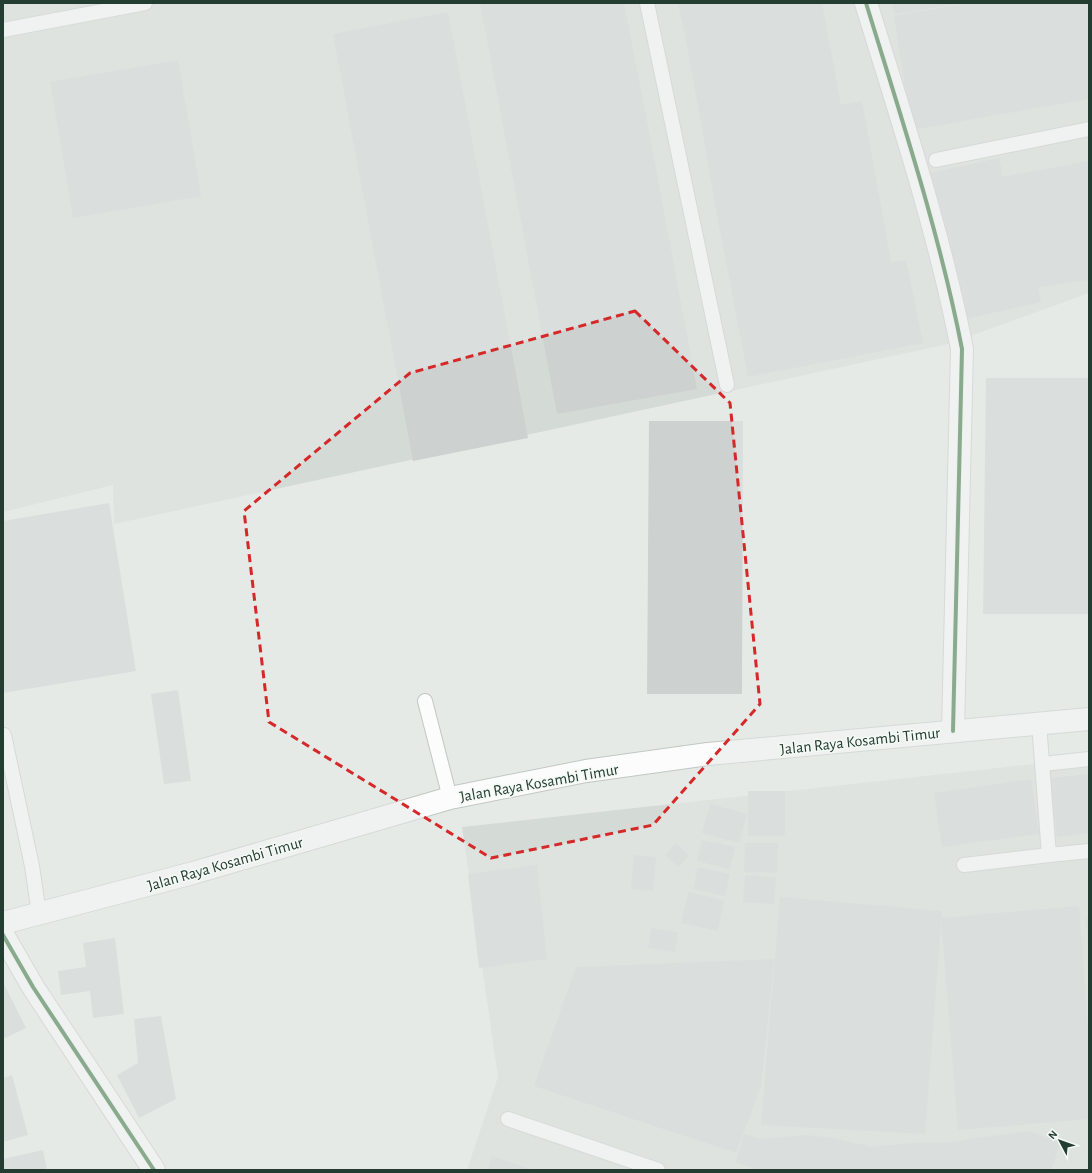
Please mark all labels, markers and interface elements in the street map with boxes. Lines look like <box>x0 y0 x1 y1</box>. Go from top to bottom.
street label: Jalan Raya Kosambi Timur <box>779 725 942 758</box>
street label: Jalan Raya Kosambi Timur <box>458 761 621 806</box>
street label: Jalan Raya Kosambi Timur <box>146 834 306 895</box>
north arrow <box>1040 1121 1080 1161</box>
text: N <box>1046 1128 1059 1141</box>

